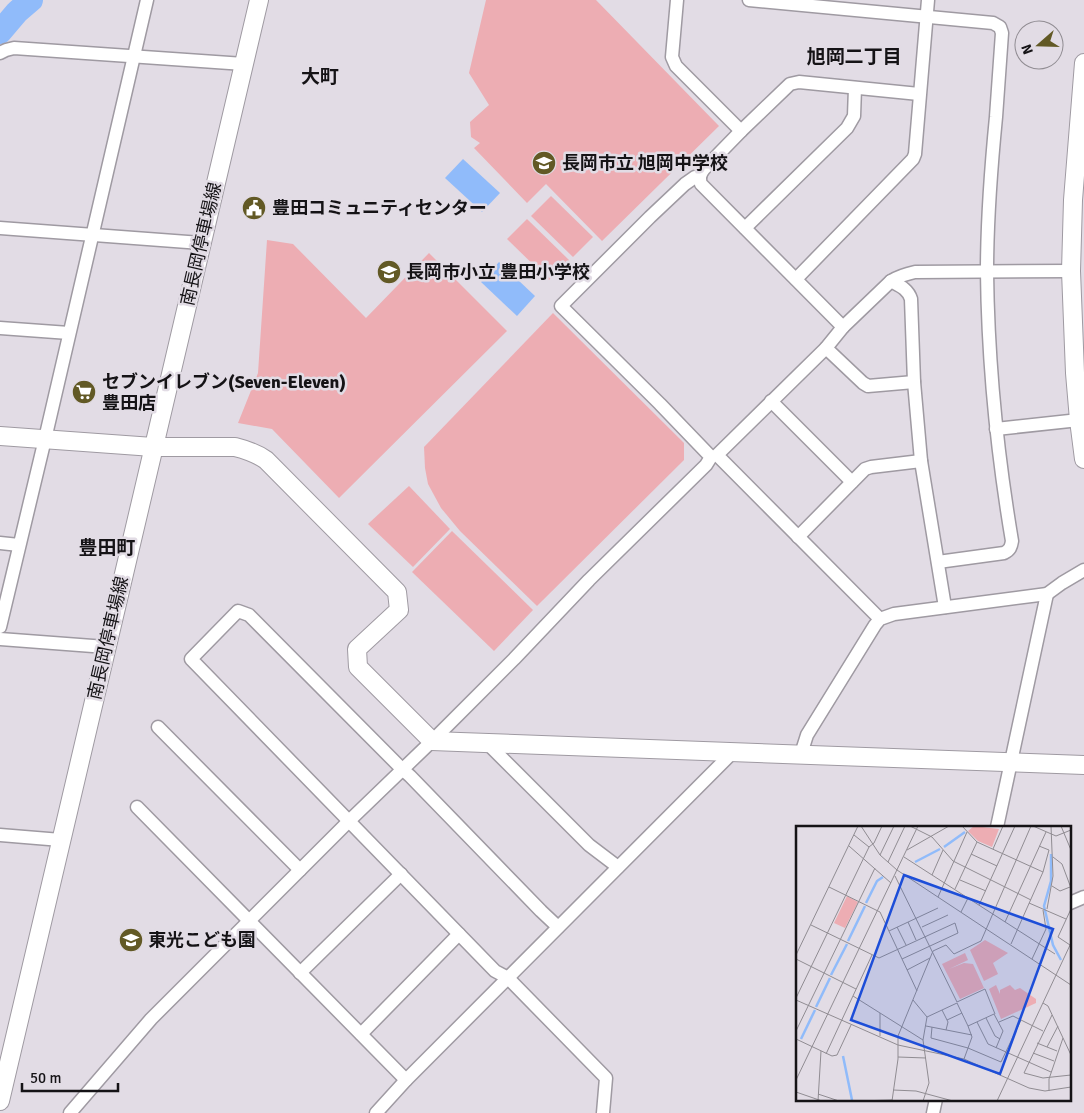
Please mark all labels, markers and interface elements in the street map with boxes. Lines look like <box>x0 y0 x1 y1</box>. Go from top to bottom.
north arrow <box>1014 20 1064 70</box>
text: N <box>1018 42 1037 57</box>
district label: 旭岡二丁目 <box>806 45 902 69</box>
district label: 大町 <box>301 65 339 89</box>
school or university icon: 長岡市立 旭岡中学校 <box>531 150 557 176</box>
place label: 長岡市立 旭岡中学校 <box>562 152 728 174</box>
street label: 南長岡停車場線 <box>176 180 226 308</box>
public building icon: 豊田コミュニティセンター <box>241 195 267 221</box>
place label: 豊田コミュニティセンター <box>272 197 487 219</box>
school or university icon: 長岡市小立 豊田小学校 <box>376 259 402 285</box>
place label: 長岡市小立 豊田小学校 <box>406 261 590 283</box>
place label: セブンイレブン(Seven-Eleven) 豊田店 <box>102 371 346 414</box>
supermarket icon: セブンイレブン(Seven-Eleven) 豊田店 <box>71 379 97 405</box>
district label: 豊田町 <box>78 536 136 560</box>
street label: 南長岡停車場線 <box>83 574 133 702</box>
inset map <box>796 826 1072 1100</box>
school or university icon: 東光こども園 <box>118 927 144 953</box>
place label: 東光こども園 <box>148 929 256 951</box>
scale bar <box>22 1060 119 1092</box>
text: 50 m <box>30 1069 61 1087</box>

